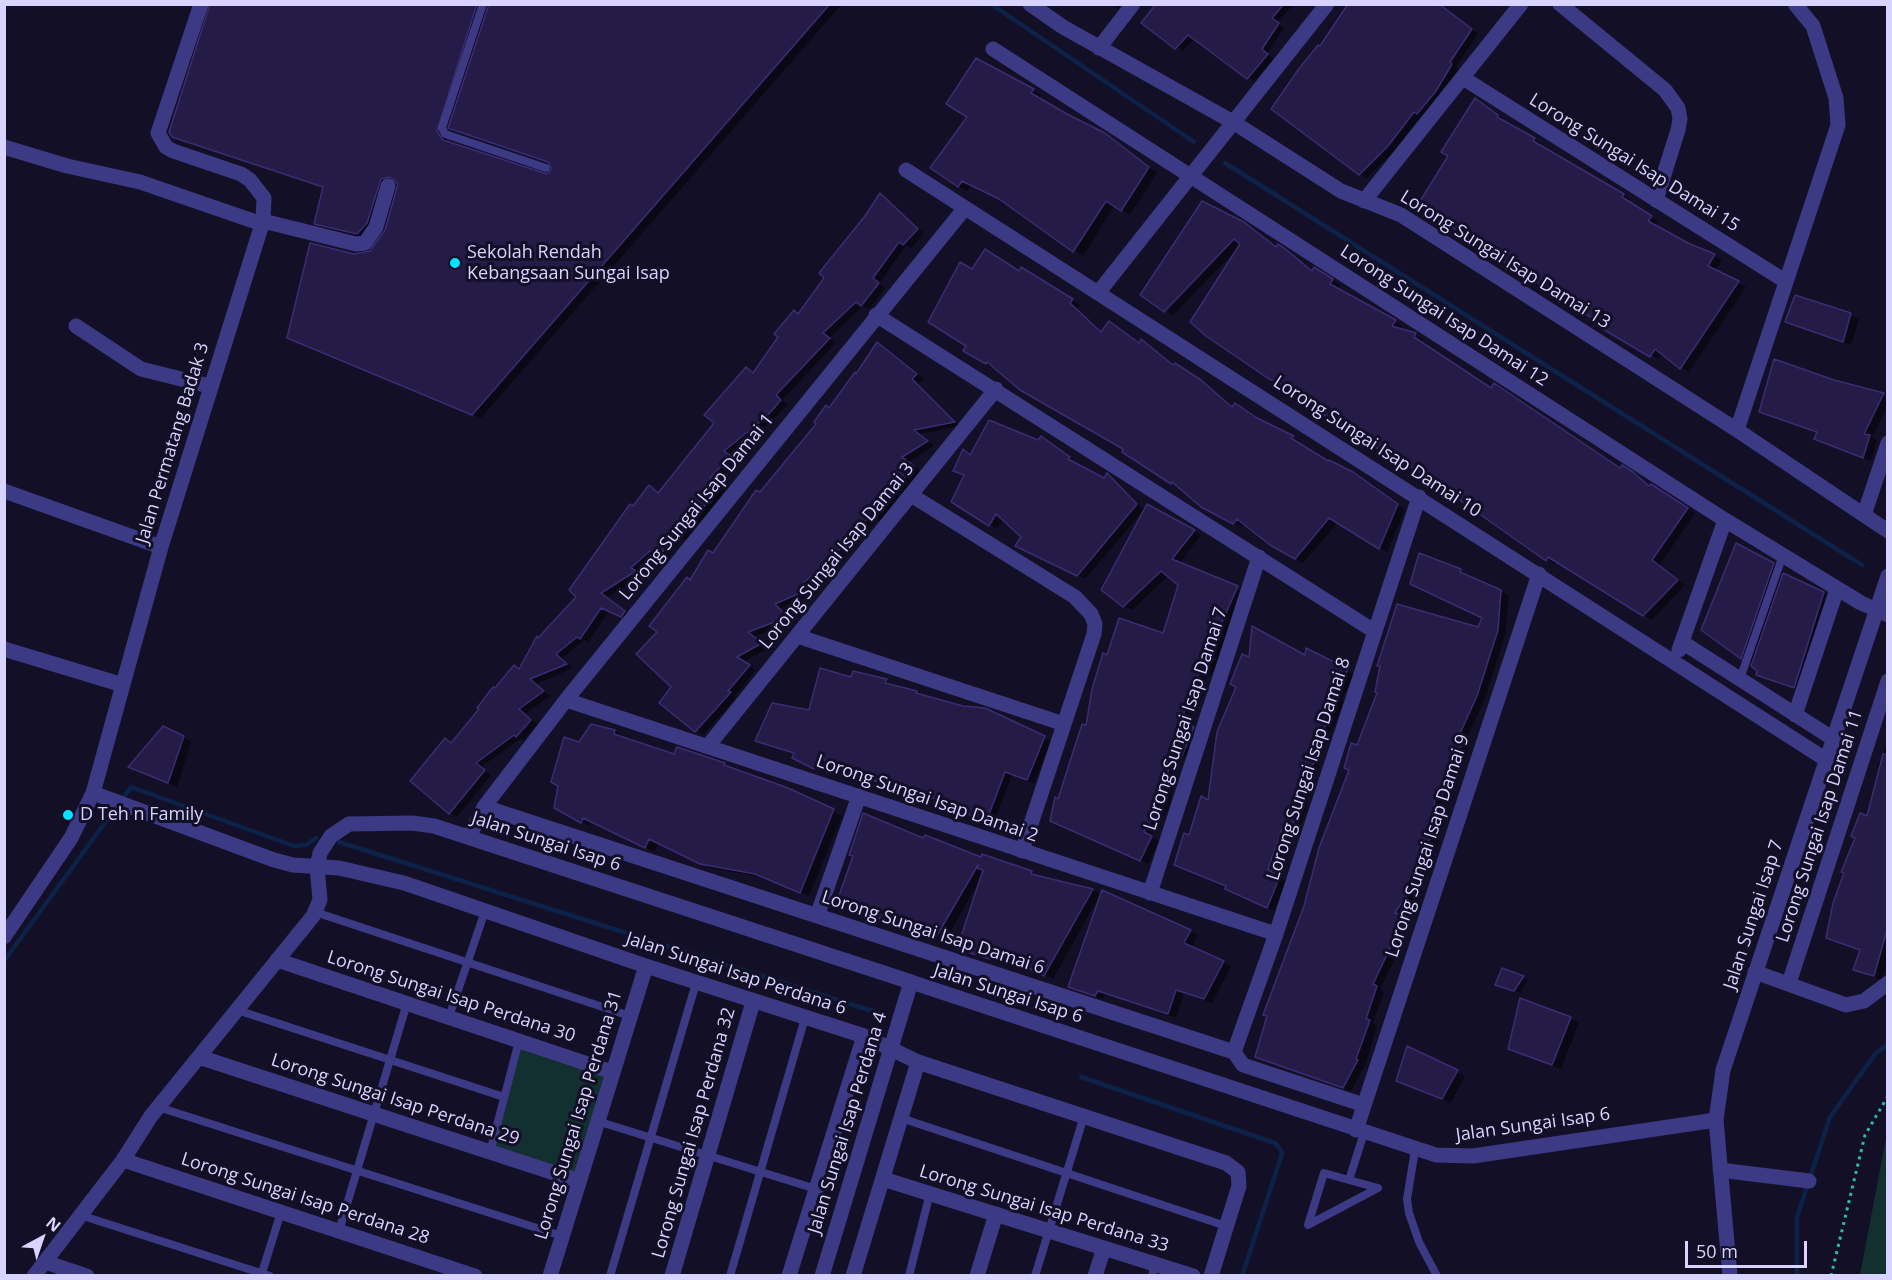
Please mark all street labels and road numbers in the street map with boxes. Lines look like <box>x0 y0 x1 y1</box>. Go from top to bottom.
street label: Lorong Sungai Isap Damai 15 <box>1525 89 1743 237</box>
street label: Lorong Sungai Isap Damai 13 <box>1396 186 1614 334</box>
street label: Lorong Sungai Isap Damai 12 <box>1336 241 1552 391</box>
street label: Jalan Permatang Badak 3 <box>132 340 214 546</box>
street label: Lorong Sungai Isap Damai 10 <box>1269 372 1485 522</box>
street label: Lorong Sungai Isap Damai 1 <box>615 410 779 604</box>
street label: Lorong Sungai Isap Damai 3 <box>755 459 919 653</box>
street label: Lorong Sungai Isap Damai 7 <box>1140 605 1232 833</box>
street label: Lorong Sungai Isap Damai 8 <box>1263 655 1355 883</box>
street label: Lorong Sungai Isap Damai 11 <box>1772 707 1868 945</box>
street label: Lorong Sungai Isap Damai 9 <box>1382 732 1474 960</box>
street label: Lorong Sungai Isap Damai 2 <box>813 751 1041 847</box>
street label: Jalan Sungai Isap 6 <box>469 808 623 876</box>
street label: Jalan Sungai Isap 7 <box>1720 838 1788 992</box>
street label: Lorong Sungai Isap Damai 6 <box>819 887 1047 979</box>
street label: Jalan Sungai Isap Perdana 6 <box>623 928 849 1020</box>
street label: Lorong Sungai Isap Perdana 30 <box>324 947 578 1047</box>
street label: Jalan Sungai Isap 6 <box>931 960 1085 1028</box>
street label: Lorong Sungai Isap Perdana 31 <box>531 988 627 1242</box>
street label: Lorong Sungai Isap Perdana 32 <box>648 1005 740 1261</box>
street label: Jalan Sungai Isap Perdana 4 <box>804 1010 892 1236</box>
street label: Lorong Sungai Isap Perdana 29 <box>268 1050 522 1150</box>
street label: Jalan Sungai Isap 6 <box>1454 1103 1612 1147</box>
street label: Lorong Sungai Isap Perdana 28 <box>178 1149 432 1249</box>
street label: Lorong Sungai Isap Perdana 33 <box>917 1161 1171 1257</box>

